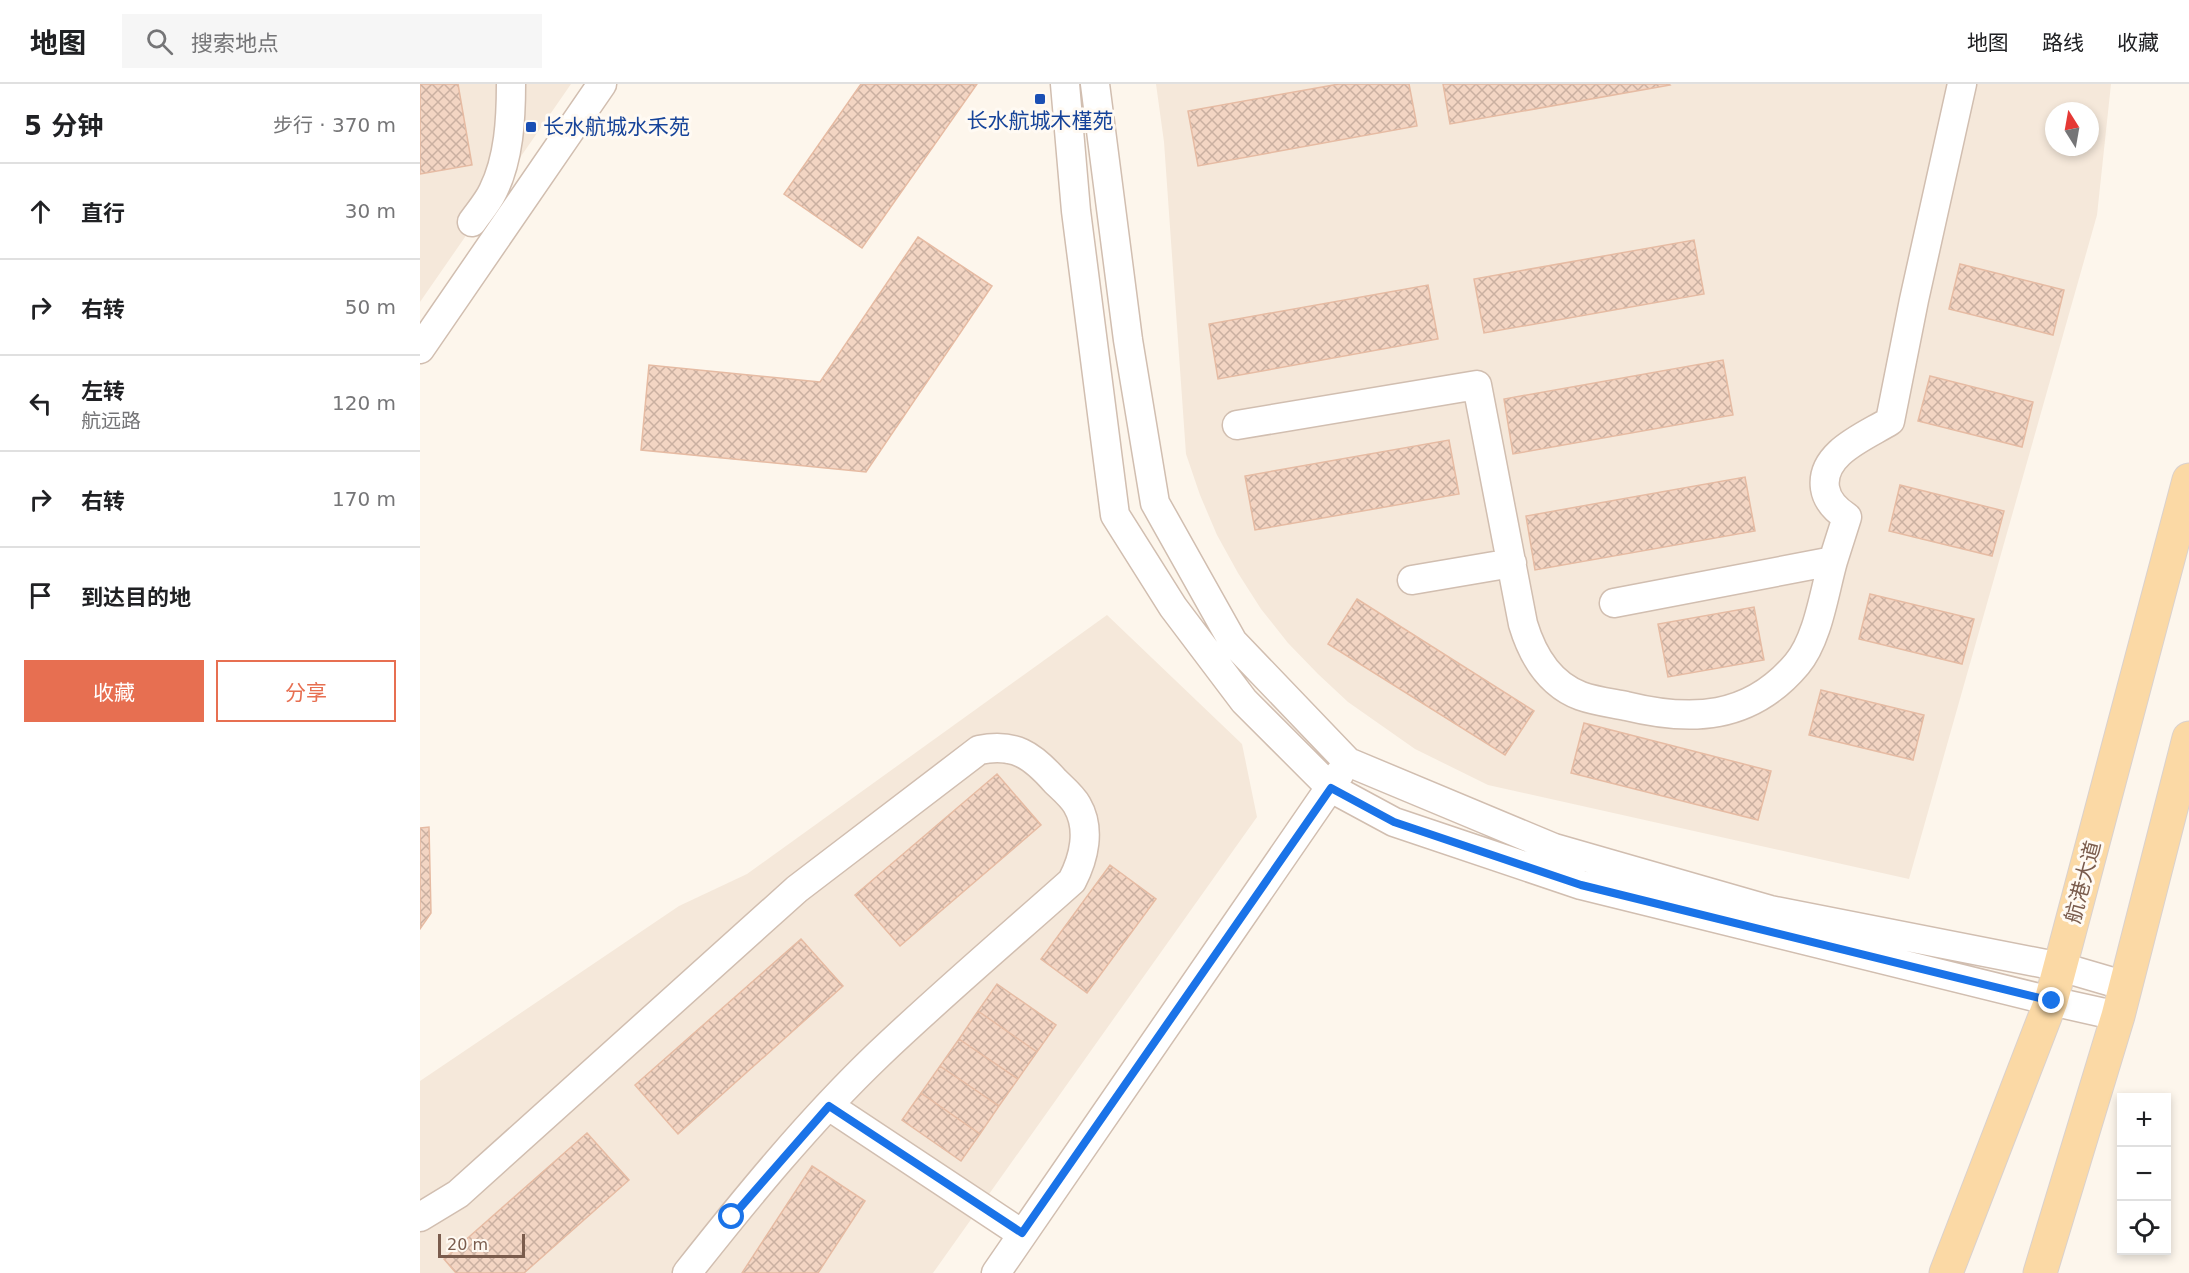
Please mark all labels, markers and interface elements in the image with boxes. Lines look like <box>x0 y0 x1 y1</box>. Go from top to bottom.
search box <box>122 14 542 68</box>
icon: search <box>143 25 176 58</box>
text: 地图 <box>30 27 86 60</box>
text: 搜索地点 <box>191 31 279 56</box>
text: 地图 <box>1967 31 2009 55</box>
text: 路线 <box>2042 31 2084 55</box>
text: 收藏 <box>2117 31 2159 55</box>
marker: 长水航城木槿苑 <box>1033 92 1047 106</box>
north arrow <box>2045 102 2099 156</box>
place label: 长水航城木槿苑 <box>967 109 1114 133</box>
text: 5 分钟 <box>24 111 103 141</box>
text: 步行 · 370 m <box>273 113 396 137</box>
place label: 长水航城水禾苑 <box>543 115 690 139</box>
marker: 长水航城水禾苑 <box>524 120 538 134</box>
icon: ahead <box>24 195 57 228</box>
text: 30 m <box>345 199 396 223</box>
text: 直行 <box>81 201 125 226</box>
icon: right <box>24 291 57 324</box>
text: 50 m <box>345 295 396 319</box>
text: 右转 <box>81 297 125 322</box>
text: 左转 <box>81 379 125 404</box>
icon: left <box>24 387 57 420</box>
text: 120 m <box>332 391 396 415</box>
text: 航远路 <box>81 409 141 433</box>
icon: right <box>24 483 57 516</box>
text: 170 m <box>332 487 396 511</box>
text: 右转 <box>81 489 125 514</box>
icon: arrive <box>24 579 57 612</box>
text: 到达目的地 <box>81 585 191 610</box>
button: 收藏 <box>24 660 204 722</box>
button: 分享 <box>216 660 396 722</box>
street label: 航港大道 <box>2061 838 2105 926</box>
route end <box>2038 987 2064 1013</box>
map controls <box>2117 1093 2171 1255</box>
button: + <box>2117 1093 2171 1147</box>
button: − <box>2117 1147 2171 1201</box>
button: locate <box>2117 1201 2171 1255</box>
route start <box>718 1203 744 1229</box>
scale bar <box>438 1231 525 1258</box>
text: 20 m <box>447 1235 488 1254</box>

